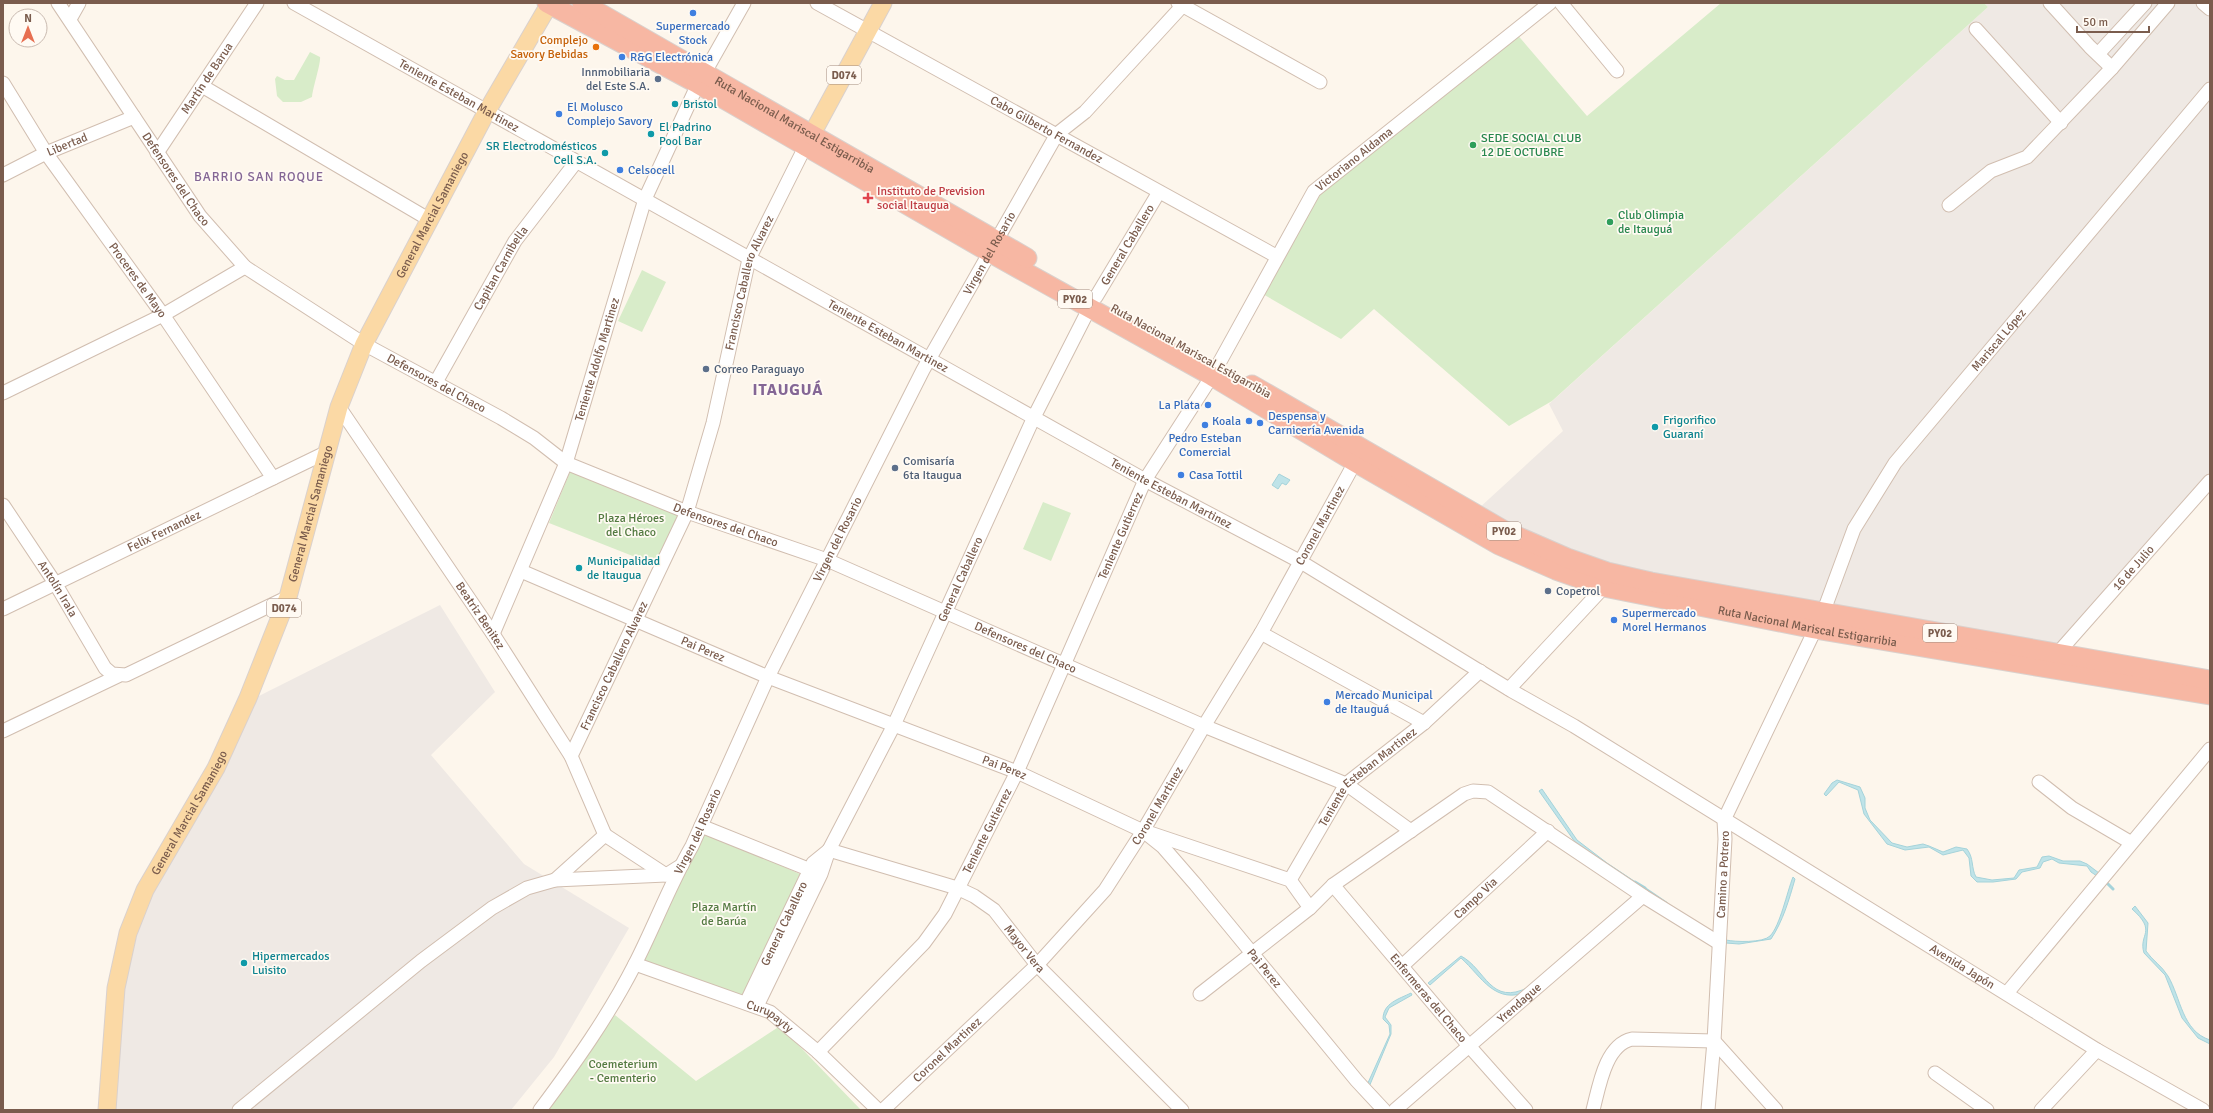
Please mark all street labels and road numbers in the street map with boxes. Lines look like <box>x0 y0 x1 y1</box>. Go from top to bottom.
street label: Martín de Barua <box>178 40 237 117</box>
street label: Teniente Esteban Martinez <box>396 56 522 136</box>
road number: D074 <box>827 66 861 84</box>
street label: Ruta Nacional Mariscal Estigarribia <box>712 74 877 177</box>
street label: Cabo Gilberto Fernandez <box>987 93 1105 167</box>
street label: Victoriano Aldama <box>1313 124 1396 195</box>
street label: Libertad <box>44 130 90 160</box>
street label: Defensores del Chaco <box>138 130 213 230</box>
street label: General Marcial Samaniego <box>393 149 472 281</box>
street label: General Caballero <box>1098 202 1158 288</box>
street label: Virgen del Rosario <box>960 209 1019 298</box>
street label: Francisco Caballero Alvarez <box>722 213 778 352</box>
street label: Capitan Carnibella <box>471 223 532 313</box>
street label: Proceres de Mayo <box>105 240 170 321</box>
road number: PY02 <box>1058 290 1092 308</box>
street label: Teniente Adolfo Martinez <box>572 296 623 423</box>
street label: Teniente Esteban Martinez <box>825 297 951 376</box>
street label: Ruta Nacional Mariscal Estigarribia <box>1108 301 1274 402</box>
street label: Mariscal López <box>1968 306 2029 375</box>
street label: Defensores del Chaco <box>384 351 488 416</box>
street label: General Marcial Samaniego <box>285 444 336 584</box>
street label: Teniente Esteban Martinez <box>1108 455 1234 532</box>
street label: Coronel Martinez <box>1293 483 1348 568</box>
street label: Teniente Gutierrez <box>1095 490 1147 582</box>
street label: Virgen del Rosario <box>810 494 866 585</box>
street label: Defensores del Chaco <box>671 500 780 551</box>
street label: Felix Fernandez <box>125 507 204 556</box>
road number: PY02 <box>1487 522 1521 540</box>
street label: General Caballero <box>935 535 987 624</box>
street label: 16 de Julio <box>2110 542 2158 594</box>
street label: Antolín Irala <box>34 558 80 620</box>
street label: Beatriz Benitez <box>452 579 508 652</box>
road number: D074 <box>267 599 301 617</box>
street label: Francisco Caballero Alvarez <box>577 599 651 733</box>
street label: Ruta Nacional Mariscal Estigarribia <box>1717 603 1898 651</box>
street label: Defensores del Chaco <box>972 619 1079 677</box>
road number: PY02 <box>1923 624 1957 642</box>
street label: Pai Perez <box>678 633 727 666</box>
street label: Teniente Esteban Martinez <box>1316 724 1420 830</box>
street label: General Marcial Samaniego <box>148 748 231 878</box>
street label: Pai Perez <box>980 752 1029 783</box>
street label: Coronel Martinez <box>1129 764 1187 848</box>
street label: Virgen del Rosario <box>671 786 725 877</box>
street label: Teniente Gutierrez <box>960 786 1015 876</box>
street label: Camino a Potrero <box>1714 830 1733 919</box>
street label: Campo Via <box>1451 875 1501 922</box>
street label: General Caballero <box>758 879 811 969</box>
street label: Mayor Vera <box>1000 922 1048 976</box>
street label: Avenida Japón <box>1927 941 1997 993</box>
street label: Pai Perez <box>1243 946 1285 991</box>
street label: Enfermeras del Chaco <box>1386 951 1470 1046</box>
street label: Yrendague <box>1494 980 1545 1026</box>
street label: Curupayty <box>744 997 796 1036</box>
street label: Coronel Martinez <box>910 1014 985 1086</box>

